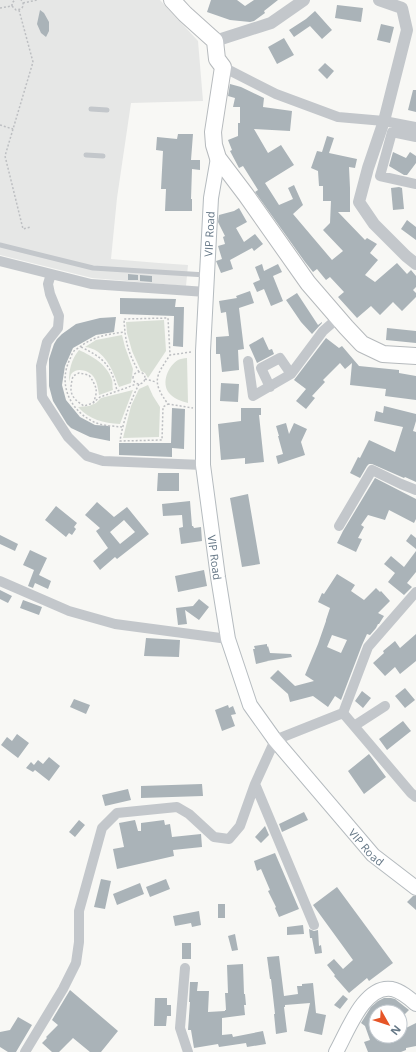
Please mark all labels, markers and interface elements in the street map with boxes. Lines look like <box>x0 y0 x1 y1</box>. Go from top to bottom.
street label: VIP Road <box>200 211 218 257</box>
street label: VIP Road <box>205 534 226 581</box>
street label: VIP Road <box>346 825 387 869</box>
north arrow <box>368 1004 408 1044</box>
text: N <box>388 1022 405 1039</box>

